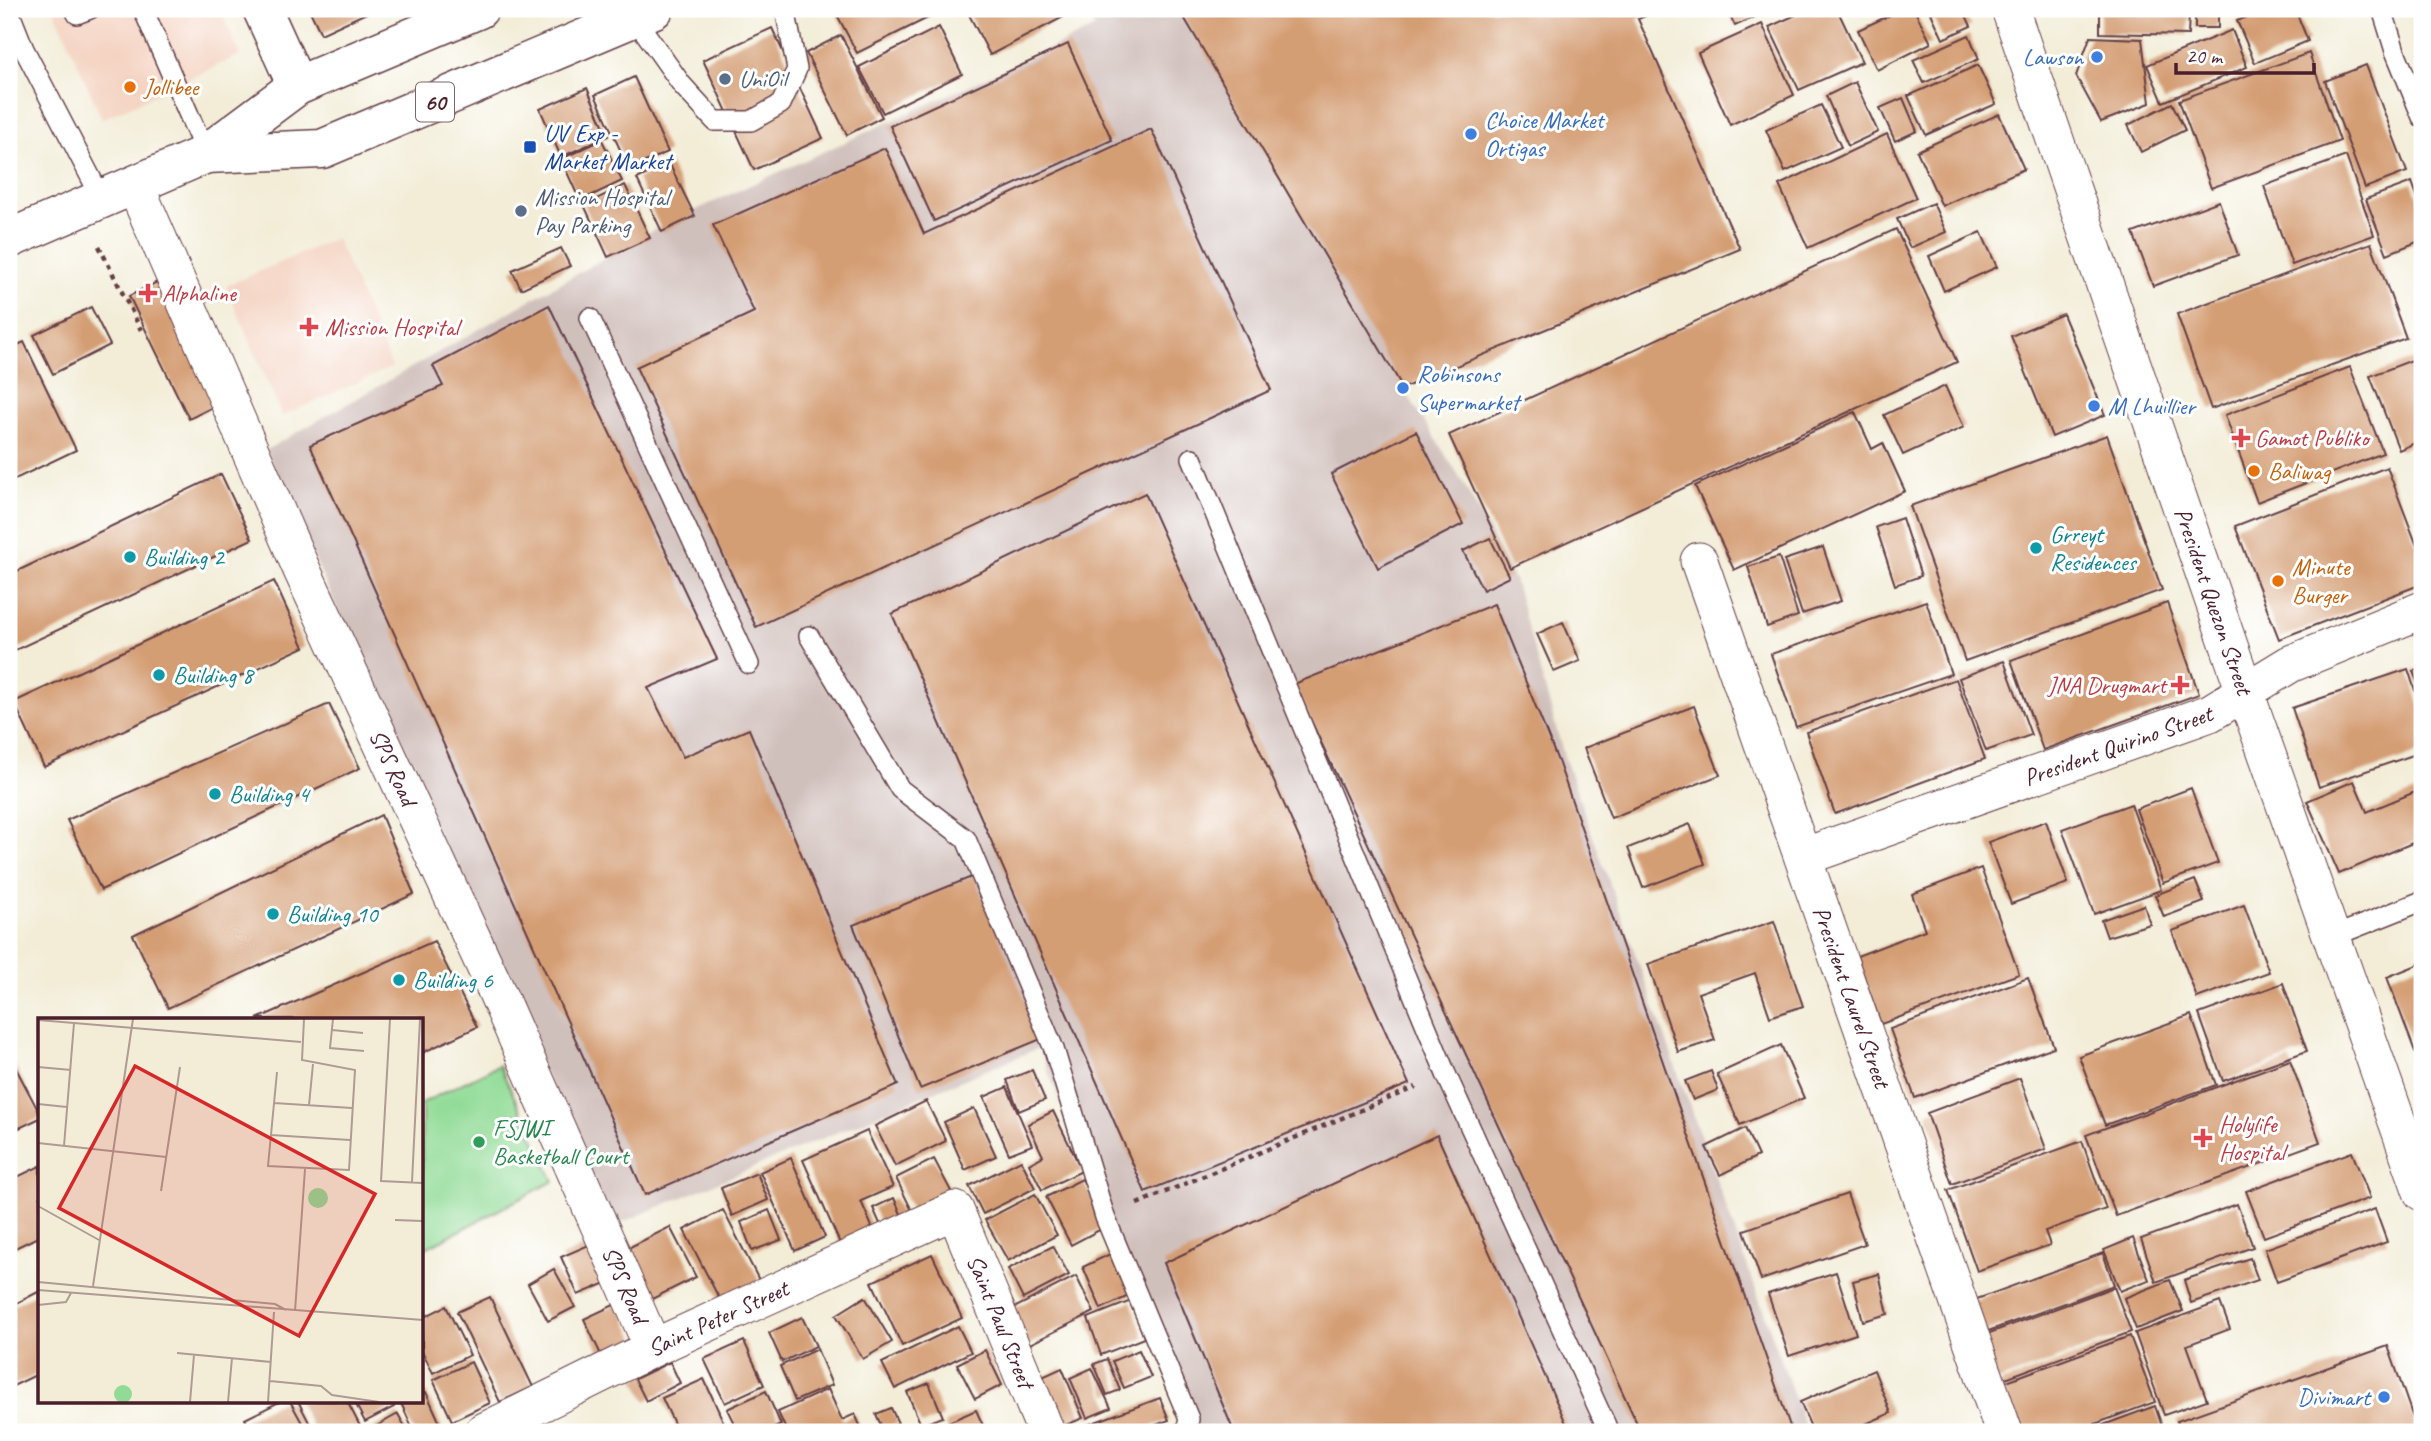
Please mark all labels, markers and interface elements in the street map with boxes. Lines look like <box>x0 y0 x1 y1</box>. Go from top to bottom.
scale bar <box>2176 32 2314 76</box>
place label: Lawson <box>2023 42 2084 72</box>
text: 20 m <box>2186 43 2224 69</box>
marker: Lawson <box>2089 49 2105 65</box>
place label: UniOil <box>739 64 790 94</box>
marker: UniOil <box>717 71 733 87</box>
place label: Jollibee <box>143 72 200 102</box>
marker: Jollibee <box>122 79 138 95</box>
road number: 60 <box>416 82 454 122</box>
place label: Choice Market Ortigas <box>1485 105 1605 163</box>
place label: UV Exp - Market Market <box>544 118 674 176</box>
marker: Choice Market Ortigas <box>1463 126 1479 142</box>
marker: UV Exp - Market Market <box>522 139 538 155</box>
place label: Mission Hospital Pay Parking <box>535 182 672 240</box>
marker: Mission Hospital Pay Parking <box>513 203 529 219</box>
place label: Alphaline <box>162 278 238 308</box>
marker: Alphaline <box>140 285 156 301</box>
place label: Mission Hospital <box>325 312 462 342</box>
marker: Mission Hospital <box>299 317 319 337</box>
place label: Robinsons Supermarket <box>1417 359 1522 417</box>
marker: Robinsons Supermarket <box>1395 380 1411 396</box>
place label: M Lhuillier <box>2108 391 2197 421</box>
marker: M Lhuillier <box>2086 398 2102 414</box>
place label: Gamot Publiko <box>2255 423 2371 453</box>
marker: Gamot Publiko <box>2233 430 2249 446</box>
place label: Baliwag <box>2268 456 2332 486</box>
marker: Baliwag <box>2246 463 2262 479</box>
street label: President Quezon Street <box>2168 504 2260 700</box>
place label: Grreyt Residences <box>2050 519 2137 577</box>
marker: Grreyt Residences <box>2028 540 2044 556</box>
place label: Building 2 <box>144 542 226 572</box>
marker: Building 2 <box>122 549 138 565</box>
place label: Minute Burger <box>2292 552 2352 610</box>
marker: Minute Burger <box>2270 573 2286 589</box>
place label: Building 8 <box>173 660 255 690</box>
marker: Building 8 <box>151 667 167 683</box>
place label: JNA Drugmart <box>2047 670 2168 700</box>
marker: JNA Drugmart <box>2172 677 2188 693</box>
street label: President Quirino Street <box>2020 698 2218 793</box>
street label: SPS Road <box>363 725 425 813</box>
place label: Building 4 <box>229 779 311 809</box>
marker: Building 4 <box>207 786 223 802</box>
place label: Building 10 <box>287 899 380 929</box>
street label: President Laurel Street <box>1806 902 1898 1094</box>
marker: Building 10 <box>265 906 281 922</box>
place label: Building 6 <box>413 965 494 995</box>
marker: Building 6 <box>391 972 407 988</box>
inset map <box>38 1018 424 1402</box>
place label: Holylife Hospital <box>2219 1109 2289 1167</box>
place label: FSJWI Basketball Court <box>493 1113 630 1171</box>
marker: Holylife Hospital <box>2193 1128 2213 1148</box>
marker: FSJWI Basketball Court <box>471 1134 487 1150</box>
street label: SPS Road <box>595 1242 656 1331</box>
street label: Saint Paul Street <box>960 1250 1042 1395</box>
street label: Saint Peter Street <box>643 1272 795 1363</box>
place label: Divimart <box>2297 1382 2372 1412</box>
marker: Divimart <box>2376 1389 2392 1405</box>

